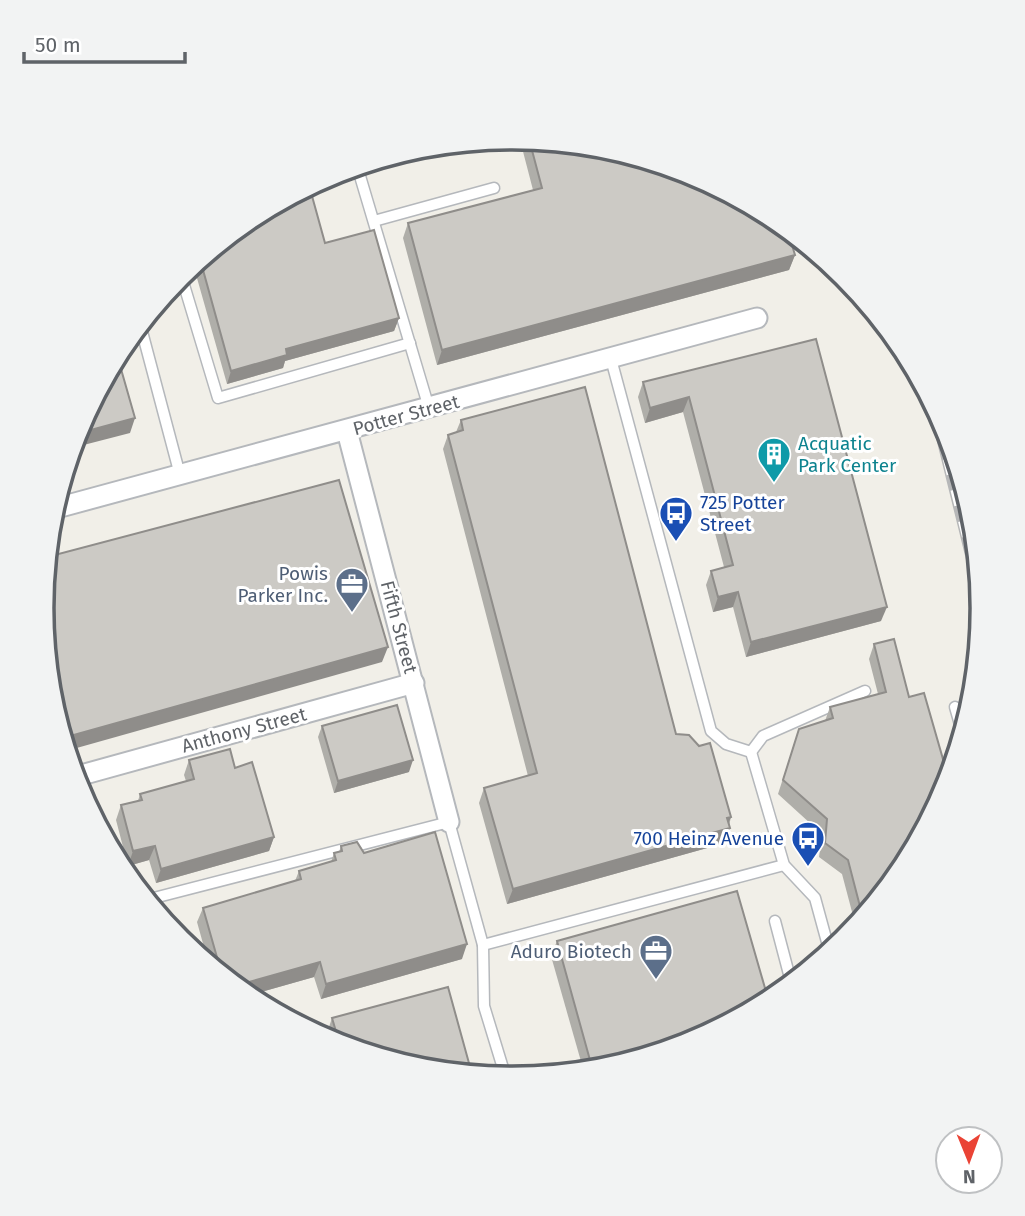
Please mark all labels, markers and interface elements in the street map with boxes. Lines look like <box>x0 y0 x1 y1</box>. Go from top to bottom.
scale bar <box>24 21 186 65</box>
text: 50 m <box>35 32 81 58</box>
street label: Potter Street <box>350 390 462 440</box>
place label: Acquatic Park Center <box>798 432 897 477</box>
building icon: Acquatic Park Center <box>755 435 793 484</box>
place label: 725 Potter Street <box>700 491 785 536</box>
bus stop icon: 725 Potter Street <box>657 494 695 543</box>
place label: Powis Parker Inc. <box>237 562 328 607</box>
office icon: Powis Parker Inc. <box>333 565 371 614</box>
street label: Fifth Street <box>376 578 422 676</box>
street label: Anthony Street <box>179 702 309 758</box>
bus stop icon: 700 Heinz Avenue <box>789 819 827 868</box>
place label: 700 Heinz Avenue <box>633 827 784 850</box>
office icon: Aduro Biotech <box>637 932 675 981</box>
place label: Aduro Biotech <box>511 940 632 963</box>
north arrow <box>934 1125 1004 1195</box>
text: N <box>963 1165 976 1188</box>

